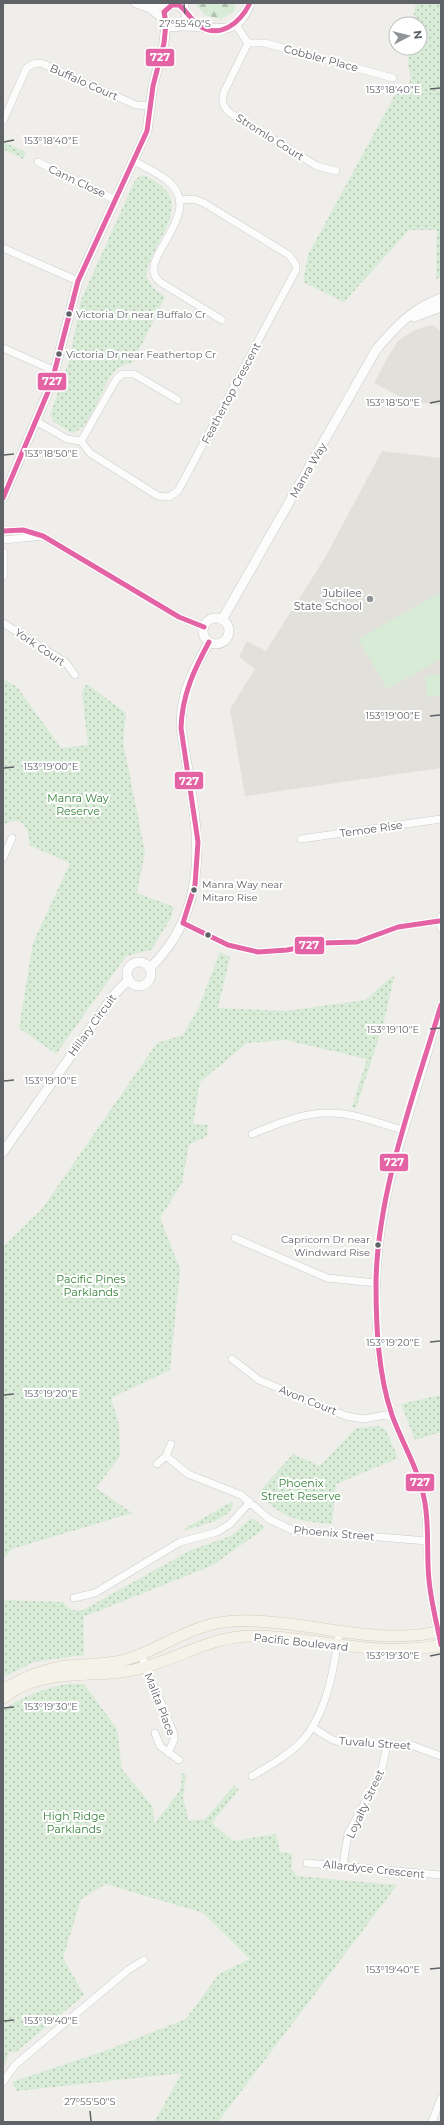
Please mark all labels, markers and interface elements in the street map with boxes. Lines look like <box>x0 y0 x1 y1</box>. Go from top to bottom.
north arrow <box>388 16 428 56</box>
text: 27°55'40"S <box>159 17 211 30</box>
text: N <box>410 30 425 40</box>
street label: Cobbler Place <box>282 41 360 75</box>
line badge: 727 <box>145 48 175 67</box>
text: 727 <box>150 50 170 64</box>
street label: Buffalo Court <box>48 61 121 103</box>
text: 153°18'40"E <box>366 83 421 96</box>
street label: Stromlo Court <box>233 110 307 164</box>
text: 153°18'40"E <box>24 134 79 147</box>
street label: Cann Close <box>46 162 108 201</box>
place label: Victoria Dr near Buffalo Cr <box>76 308 206 321</box>
marker: Victoria Dr near Buffalo Cr <box>64 309 74 319</box>
street label: Feathertop Crescent <box>198 339 264 446</box>
place label: Victoria Dr near Feathertop Cr <box>66 348 216 361</box>
marker: Victoria Dr near Feathertop Cr <box>54 349 64 359</box>
line badge: 727 <box>37 372 67 391</box>
text: 727 <box>42 374 62 388</box>
text: 153°18'50"E <box>366 396 420 409</box>
street label: Manra Way <box>287 440 329 500</box>
text: 153°18'50"E <box>24 447 78 460</box>
place label: Jubilee State School <box>294 586 362 613</box>
marker: Jubilee State School <box>365 594 375 604</box>
street label: York Court <box>12 625 68 669</box>
text: 153°19'00"E <box>366 709 421 722</box>
text: 153°19'00"E <box>24 760 79 773</box>
line badge: 727 <box>174 771 204 790</box>
text: 727 <box>179 774 199 788</box>
park label: Manra Way Reserve <box>47 791 109 818</box>
street label: Temoe Rise <box>339 818 404 840</box>
place label: Manra Way near Mitaro Rise <box>202 878 283 904</box>
marker: Manra Way near Mitaro Rise <box>189 885 199 895</box>
unlabelled marker <box>203 930 213 940</box>
line badge: 727 <box>294 936 325 955</box>
text: 727 <box>299 938 319 952</box>
street label: Hillary Circuit <box>65 991 120 1059</box>
text: 153°19'10"E <box>367 1023 419 1036</box>
text: 153°19'10"E <box>25 1074 77 1087</box>
line badge: 727 <box>379 1153 409 1172</box>
text: 727 <box>384 1155 404 1169</box>
place label: Capricorn Dr near Windward Rise <box>281 1233 370 1259</box>
marker: Capricorn Dr near Windward Rise <box>373 1240 383 1250</box>
park label: Pacific Pines Parklands <box>56 1272 126 1299</box>
text: 153°19'20"E <box>366 1336 420 1349</box>
street label: Avon Court <box>277 1382 340 1418</box>
text: 153°19'20"E <box>24 1387 78 1400</box>
line badge: 727 <box>405 1473 435 1492</box>
text: 727 <box>410 1475 430 1489</box>
park label: Phoenix Street Reserve <box>261 1476 341 1503</box>
street label: Phoenix Street <box>293 1522 376 1544</box>
street label: Pacific Boulevard <box>253 1630 349 1654</box>
text: 153°19'30"E <box>366 1649 420 1662</box>
street label: Malita Place <box>142 1670 179 1738</box>
text: 153°19'30"E <box>24 1700 78 1713</box>
street label: Tuvalu Street <box>338 1733 412 1753</box>
street label: Loyalty Street <box>343 1767 387 1841</box>
park label: High Ridge Parklands <box>43 1809 106 1836</box>
street label: Allardyce Crescent <box>322 1857 426 1881</box>
text: 153°19'40"E <box>366 1963 421 1976</box>
text: 153°19'40"E <box>24 2014 79 2027</box>
text: 27°55'50"S <box>64 2095 116 2108</box>

